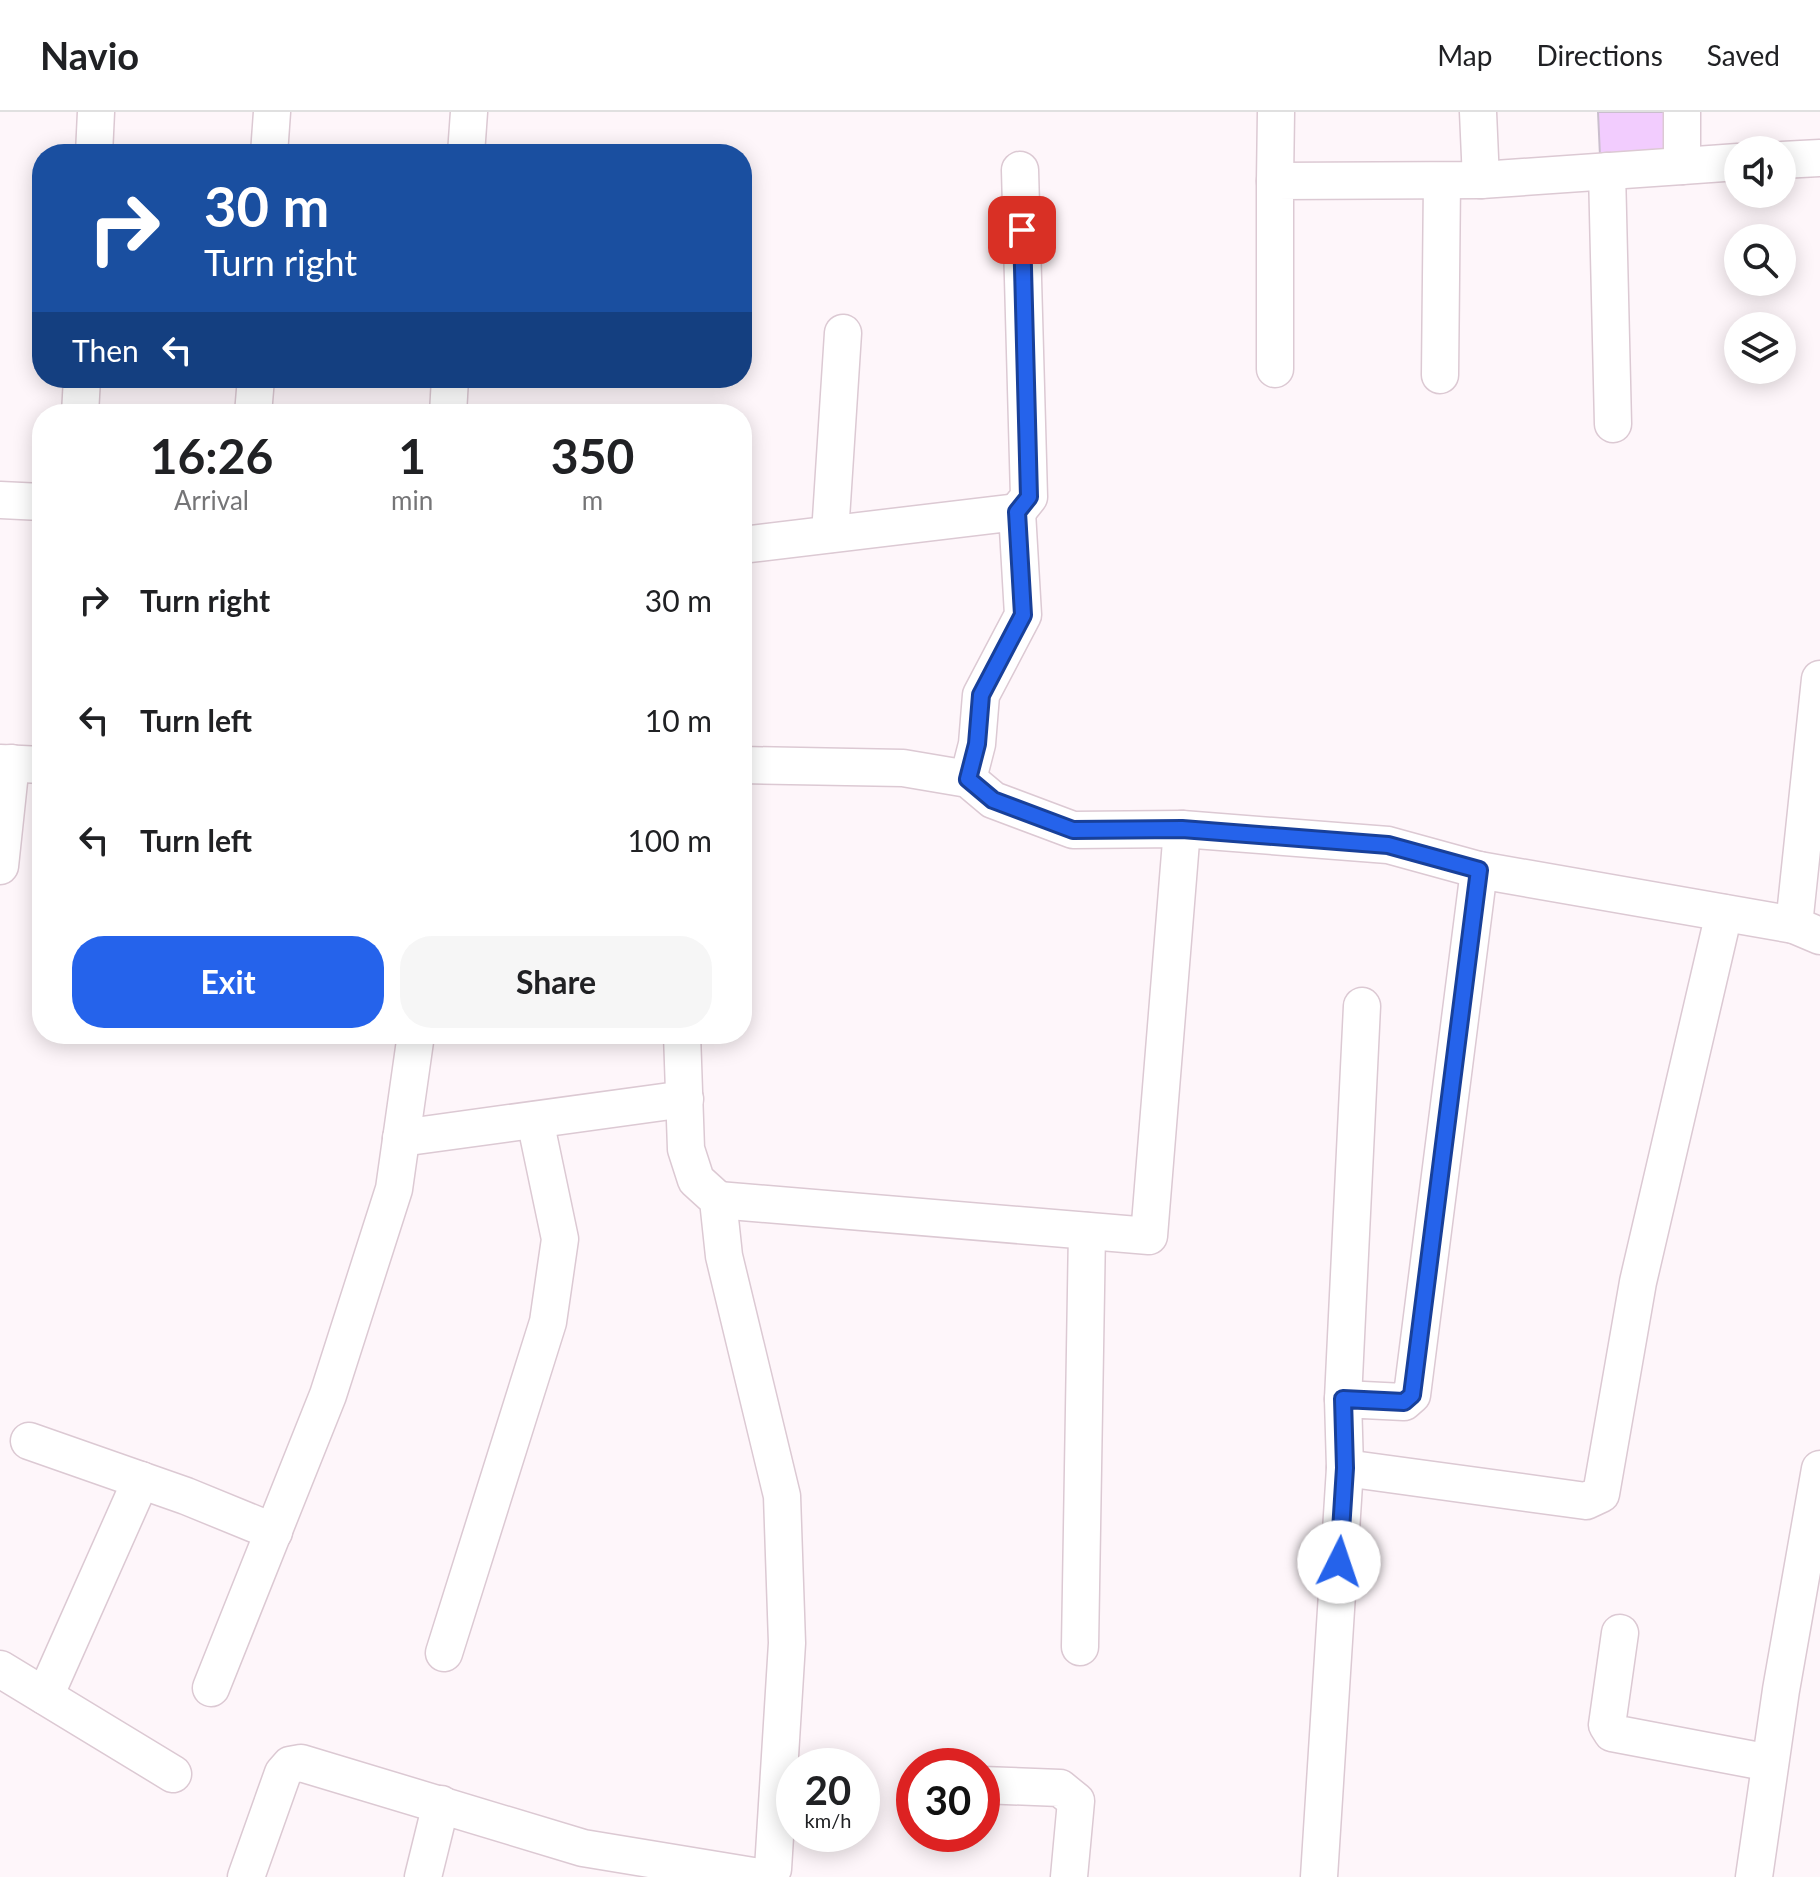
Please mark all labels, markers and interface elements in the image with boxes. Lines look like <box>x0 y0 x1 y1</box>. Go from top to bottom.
text: Navio <box>40 32 139 78</box>
text: Map <box>1437 38 1492 72</box>
text: Directions <box>1536 38 1663 72</box>
text: Saved <box>1707 38 1780 72</box>
map controls <box>1724 136 1796 384</box>
button: sound <box>1724 136 1796 208</box>
text: 30 m <box>204 172 329 239</box>
icon: right <box>72 176 176 280</box>
pin <box>988 196 1056 264</box>
icon: arrive <box>1000 208 1044 252</box>
button: search <box>1724 224 1796 296</box>
text: Turn right <box>204 240 357 284</box>
button: layers <box>1724 312 1796 384</box>
icon: left <box>155 328 199 372</box>
text: Then <box>72 332 139 368</box>
text: 16:26 <box>150 427 273 484</box>
text: 1 <box>398 427 426 484</box>
text: 350 <box>551 427 634 484</box>
text: Arrival <box>174 484 249 516</box>
text: min <box>391 484 433 516</box>
text: m <box>582 484 603 516</box>
icon: right <box>72 578 116 622</box>
text: Turn right <box>140 582 270 618</box>
text: 30 m <box>645 582 712 618</box>
icon: left <box>72 698 116 742</box>
text: Turn left <box>140 702 252 738</box>
text: 10 m <box>645 702 712 738</box>
icon: left <box>72 818 116 862</box>
text: Turn left <box>140 822 252 858</box>
text: 100 m <box>627 822 712 858</box>
button: Exit <box>72 936 384 1028</box>
button: Share <box>400 936 712 1028</box>
position arrow <box>1297 1520 1381 1604</box>
speed limit sign: 30 <box>896 1748 1000 1852</box>
text: 20 <box>805 1766 851 1814</box>
text: km/h <box>805 1808 851 1832</box>

